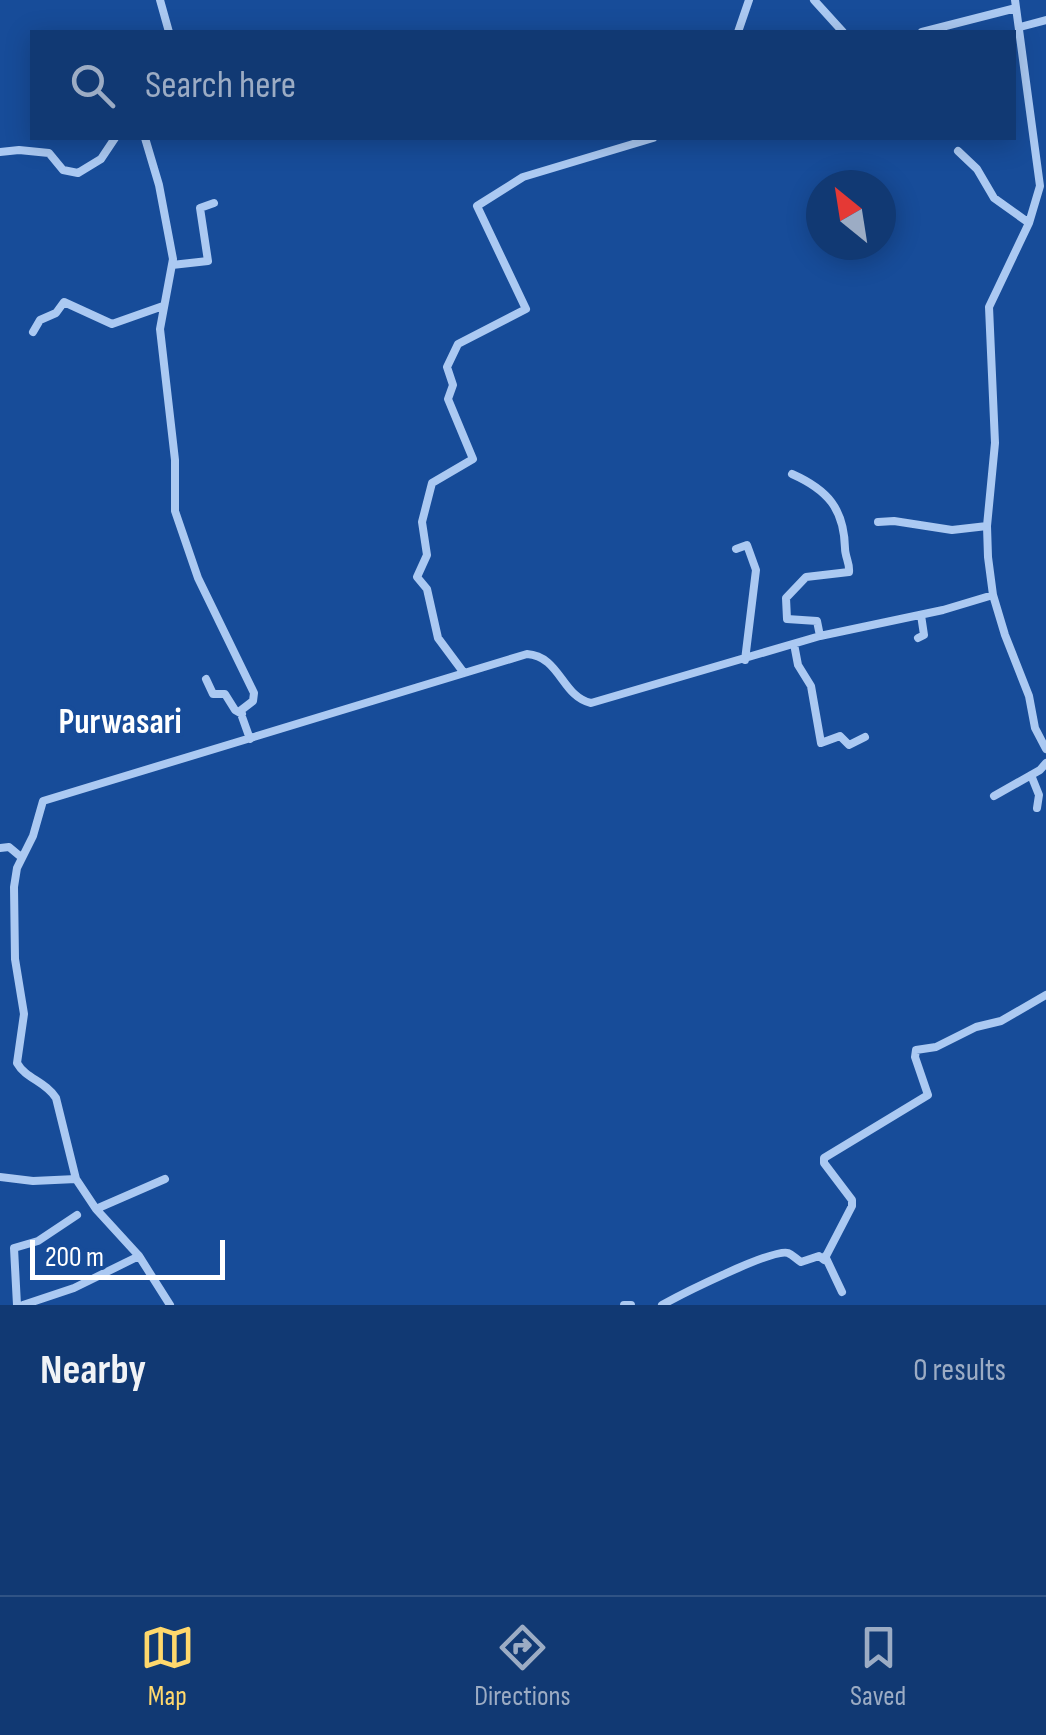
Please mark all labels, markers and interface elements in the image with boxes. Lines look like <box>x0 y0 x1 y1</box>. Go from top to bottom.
search box <box>30 30 1016 140</box>
icon: search <box>65 58 120 113</box>
text: Search here <box>145 63 296 108</box>
north arrow <box>806 170 896 260</box>
district label: Purwasari <box>58 701 182 744</box>
scale bar <box>30 1235 225 1280</box>
text: 200 m <box>45 1241 104 1274</box>
text: Nearby <box>40 1345 146 1396</box>
text: 0 results <box>913 1351 1006 1390</box>
tab: Map <box>140 1620 195 1713</box>
tab: Directions <box>474 1620 571 1713</box>
tab: Saved <box>850 1620 906 1713</box>

